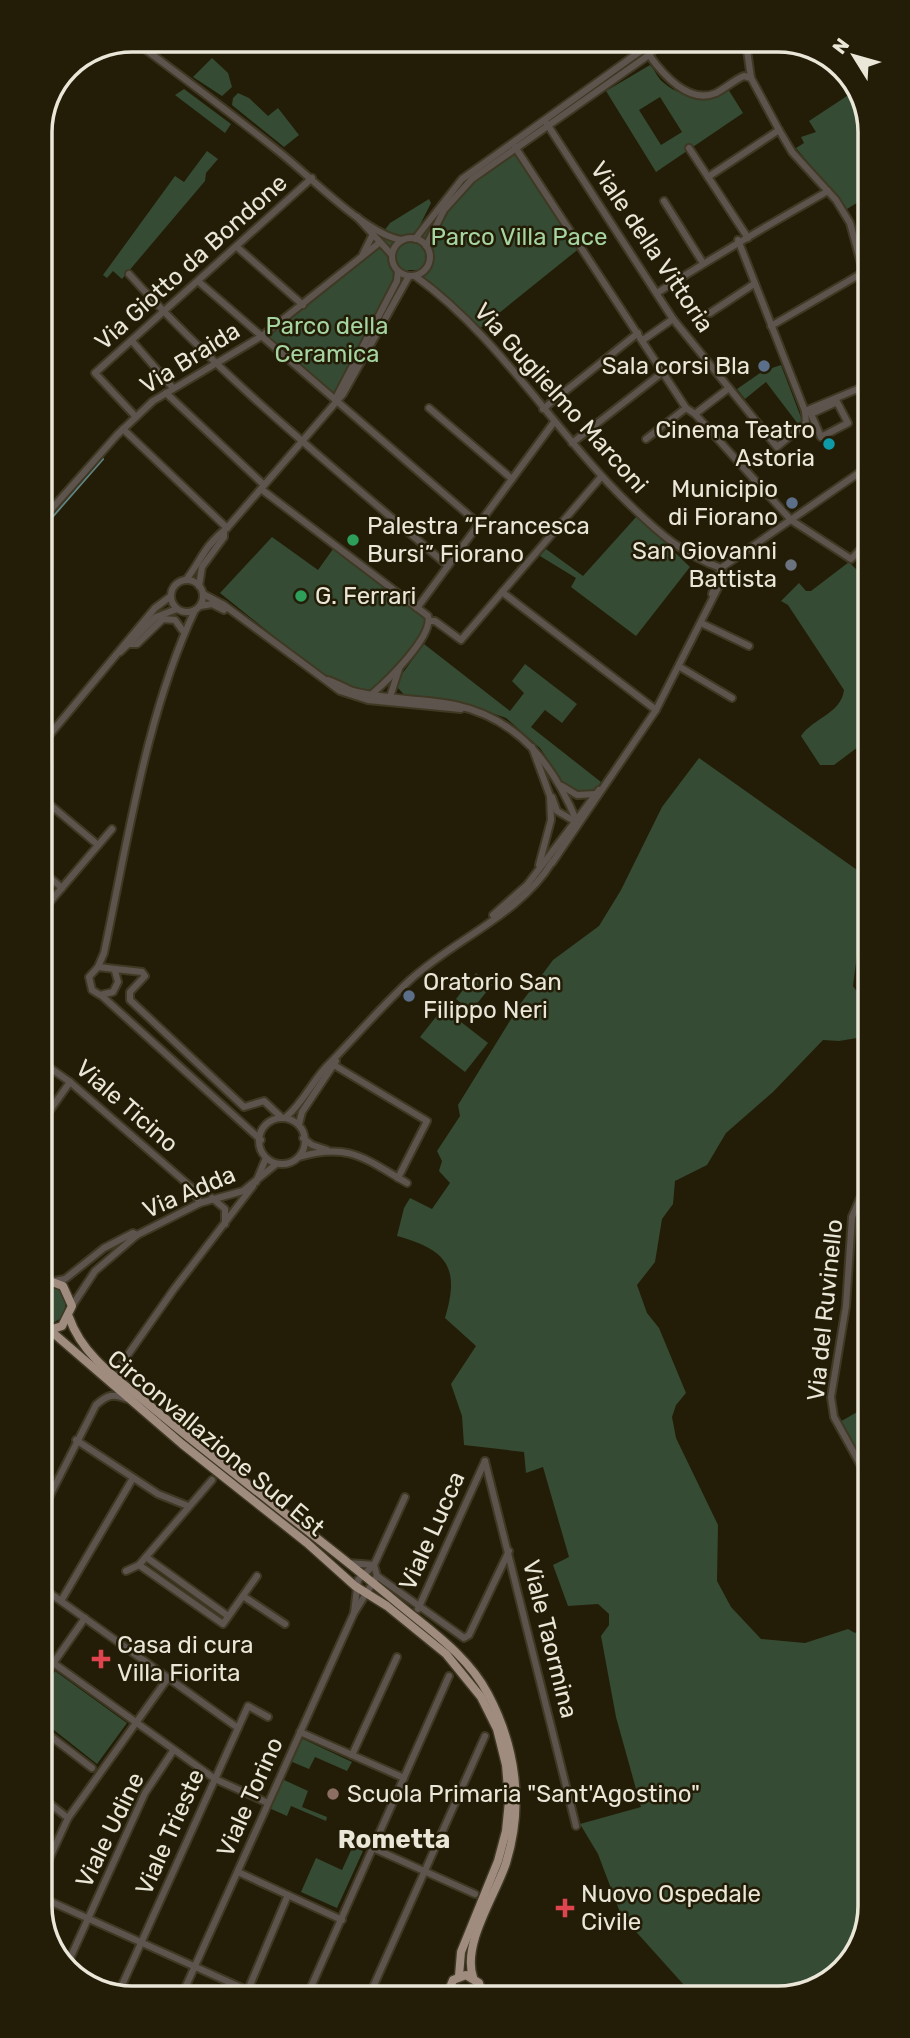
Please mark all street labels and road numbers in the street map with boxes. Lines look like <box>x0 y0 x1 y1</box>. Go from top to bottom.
street label: Viale della Vittoria <box>585 156 719 338</box>
street label: Via Giotto da Bondone <box>89 168 293 356</box>
street label: Via Guglielmo Marconi <box>468 297 654 499</box>
street label: Via Braida <box>135 316 245 400</box>
street label: Viale Ticino <box>70 1054 184 1158</box>
street label: Via Adda <box>139 1160 239 1224</box>
street label: Via del Ruvinello <box>802 1218 848 1402</box>
street label: Circonvallazione Sud Est <box>102 1344 330 1542</box>
street label: Viale Lucca <box>393 1467 471 1595</box>
street label: Viale Taormina <box>517 1557 583 1721</box>
street label: Viale Torino <box>211 1733 289 1861</box>
street label: Viale Trieste <box>130 1765 210 1899</box>
street label: Viale Udine <box>70 1768 150 1892</box>

